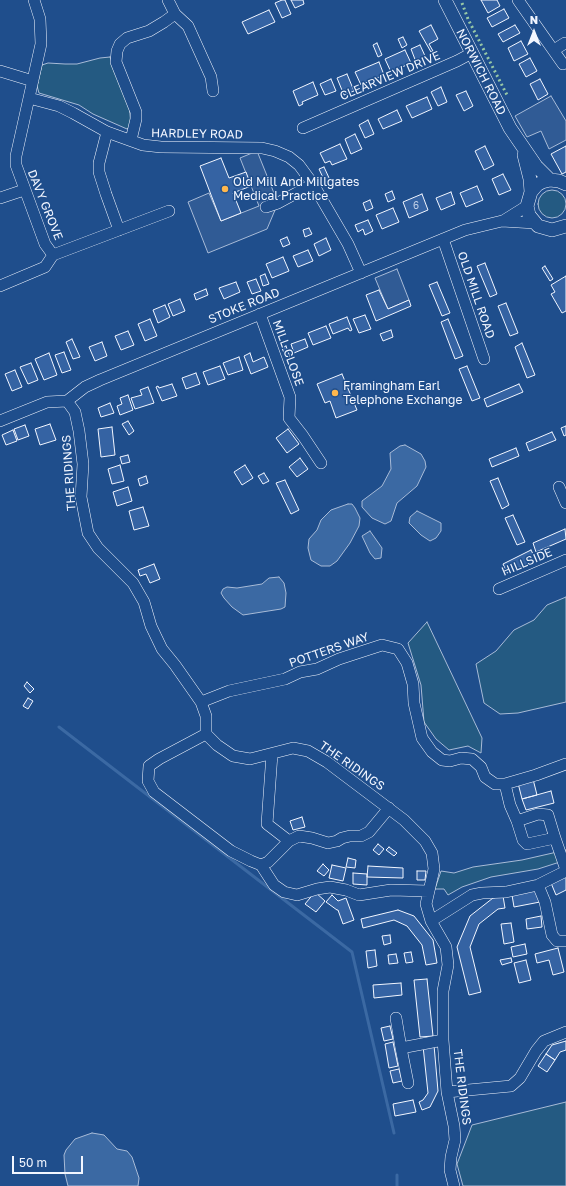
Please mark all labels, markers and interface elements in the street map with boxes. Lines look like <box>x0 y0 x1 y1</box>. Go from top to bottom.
north arrow <box>514 12 554 52</box>
text: N <box>530 13 538 26</box>
street label: NORWICH ROAD <box>453 26 509 118</box>
street label: CLEARVIEW DRIVE <box>338 48 442 104</box>
street label: HARDLEY ROAD <box>151 126 243 142</box>
street label: DAVY GROVE <box>24 168 66 242</box>
place label: Old Mill And Millgates Medical Practice <box>233 175 359 203</box>
marker: Old Mill And Millgates Medical Practice <box>220 184 230 194</box>
house number: 6 <box>413 200 419 212</box>
street label: OLD MILL ROAD <box>454 250 498 340</box>
street label: STOKE ROAD <box>206 285 282 327</box>
street label: MILL CLOSE <box>269 318 307 388</box>
place label: Framingham Earl Telephone Exchange <box>343 379 462 407</box>
marker: Framingham Earl Telephone Exchange <box>330 388 340 398</box>
street label: THE RIDINGS <box>59 434 79 512</box>
street label: HILLSIDE <box>500 545 554 579</box>
street label: POTTERS WAY <box>287 630 371 670</box>
street label: THE RIDINGS <box>317 738 387 794</box>
street label: THE RIDINGS <box>450 1048 474 1126</box>
scale bar <box>14 1148 85 1174</box>
text: 50 m <box>19 1155 47 1170</box>

